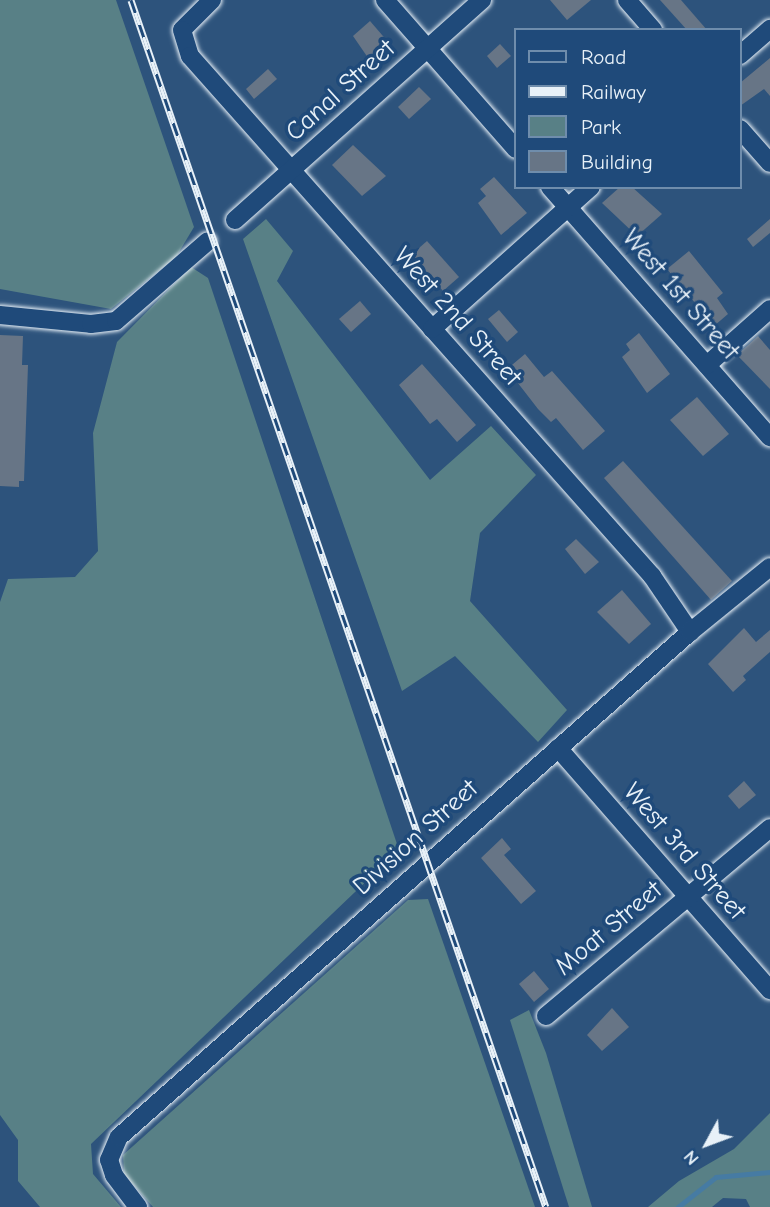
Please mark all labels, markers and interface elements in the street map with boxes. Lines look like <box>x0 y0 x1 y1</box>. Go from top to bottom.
legend <box>514 28 742 189</box>
street label: Canal Street <box>280 34 402 148</box>
text: Road <box>581 45 626 69</box>
text: Railway <box>581 80 646 104</box>
text: Park <box>581 115 621 139</box>
text: Building <box>581 150 653 174</box>
street label: West 1st Street <box>615 223 745 367</box>
street label: West 2nd Street <box>386 241 528 393</box>
street label: Division Street <box>347 774 485 902</box>
street label: West 3rd Street <box>616 777 752 927</box>
street label: Moat Street <box>549 875 669 983</box>
north arrow <box>672 1109 742 1179</box>
text: N <box>679 1146 704 1170</box>

